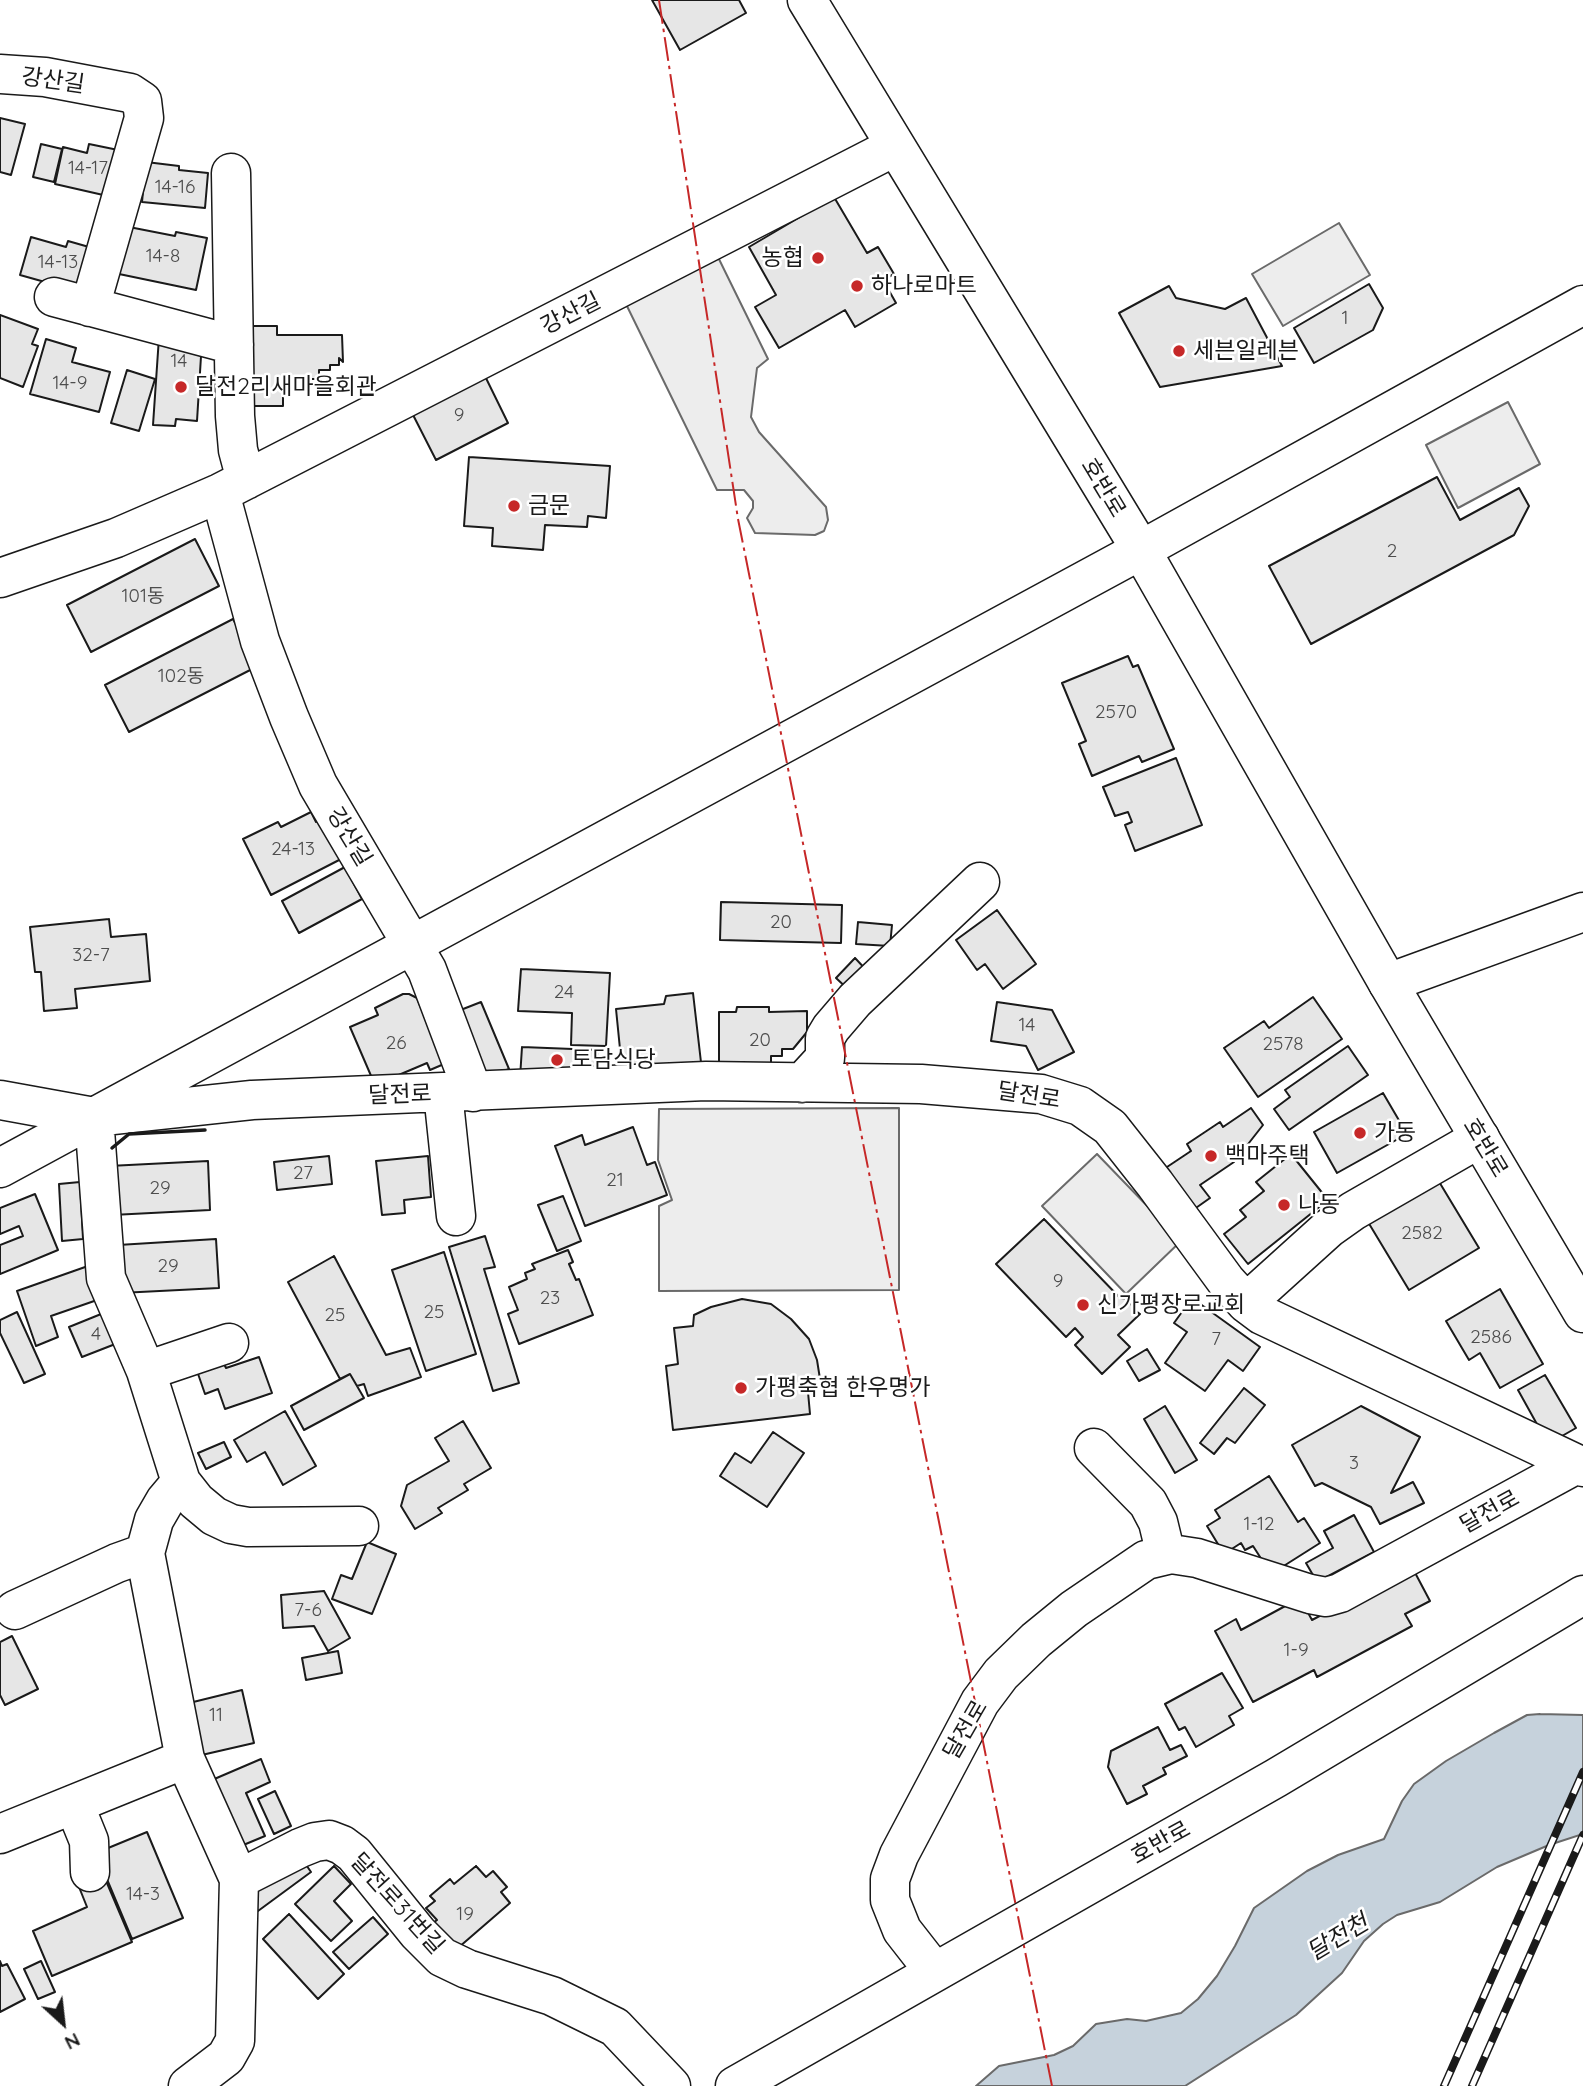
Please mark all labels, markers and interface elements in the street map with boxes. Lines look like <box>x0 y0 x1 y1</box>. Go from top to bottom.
street label: 강산길 <box>20 63 86 99</box>
house number: 14-17 <box>68 157 108 179</box>
house number: 14-16 <box>155 176 195 198</box>
place label: 농협 <box>762 244 804 272</box>
house number: 14-8 <box>146 245 180 267</box>
marker: 농협 <box>810 250 826 266</box>
house number: 14-13 <box>38 251 78 273</box>
place label: 하나로마트 <box>871 272 977 300</box>
marker: 하나로마트 <box>849 278 865 294</box>
street label: 강산길 <box>536 287 606 341</box>
house number: 1 <box>1341 307 1349 329</box>
place label: 세븐일레븐 <box>1193 337 1299 365</box>
marker: 세븐일레븐 <box>1171 343 1187 359</box>
house number: 14 <box>171 350 187 372</box>
house number: 14-9 <box>53 372 87 394</box>
place label: 달전2리새마을회관 <box>195 373 377 401</box>
marker: 달전2리새마을회관 <box>173 379 189 395</box>
house number: 9 <box>454 404 464 426</box>
street label: 호반로 <box>1075 454 1131 522</box>
place label: 금문 <box>528 492 570 520</box>
marker: 금문 <box>506 498 522 514</box>
house number: 2 <box>1387 540 1397 562</box>
house number: 101동 <box>122 585 164 607</box>
house number: 102동 <box>158 665 204 687</box>
house number: 2570 <box>1095 701 1137 723</box>
street label: 강산길 <box>321 803 377 871</box>
house number: 24-13 <box>271 838 315 860</box>
house number: 20 <box>770 911 792 933</box>
house number: 32-7 <box>72 944 110 966</box>
house number: 24 <box>554 981 574 1003</box>
house number: 14 <box>1019 1014 1035 1036</box>
house number: 20 <box>749 1029 771 1051</box>
house number: 26 <box>386 1032 406 1054</box>
house number: 2578 <box>1263 1033 1303 1055</box>
place label: 토담식당 <box>571 1046 656 1074</box>
marker: 토담식당 <box>549 1052 565 1068</box>
street label: 달전로 <box>995 1077 1063 1115</box>
street label: 달전로 <box>368 1080 432 1110</box>
street label: 호반로 <box>1457 1114 1513 1182</box>
place label: 가동 <box>1374 1119 1416 1147</box>
marker: 가동 <box>1352 1125 1368 1141</box>
place label: 백마주택 <box>1225 1142 1310 1170</box>
marker: 백마주택 <box>1203 1148 1219 1164</box>
house number: 27 <box>293 1162 313 1184</box>
house number: 21 <box>606 1169 624 1191</box>
house number: 29 <box>149 1177 171 1199</box>
place label: 나동 <box>1298 1191 1340 1219</box>
marker: 나동 <box>1276 1197 1292 1213</box>
house number: 2582 <box>1401 1222 1443 1244</box>
house number: 29 <box>157 1255 179 1277</box>
house number: 9 <box>1053 1270 1063 1292</box>
house number: 23 <box>540 1287 560 1309</box>
place label: 신가평장로교회 <box>1097 1291 1245 1319</box>
marker: 신가평장로교회 <box>1075 1297 1091 1313</box>
house number: 25 <box>424 1301 444 1323</box>
house number: 25 <box>325 1304 345 1326</box>
house number: 4 <box>91 1323 101 1345</box>
house number: 2586 <box>1470 1326 1512 1348</box>
house number: 7 <box>1211 1328 1221 1350</box>
place label: 가평축협 한우명가 <box>755 1374 931 1402</box>
marker: 가평축협 한우명가 <box>733 1380 749 1396</box>
house number: 3 <box>1349 1452 1359 1474</box>
street label: 달전로 <box>1456 1485 1524 1539</box>
house number: 1-12 <box>1243 1513 1275 1535</box>
house number: 7-6 <box>294 1599 322 1621</box>
house number: 1-9 <box>1283 1639 1309 1661</box>
street label: 달전로 <box>938 1696 994 1764</box>
house number: 11 <box>209 1704 223 1726</box>
street label: 호반로 <box>1127 1816 1195 1870</box>
street label: 달전로31번길 <box>344 1848 450 1960</box>
house number: 14-3 <box>126 1883 160 1905</box>
house number: 19 <box>456 1903 474 1925</box>
water label: 달전천 <box>1302 1909 1374 1967</box>
north arrow <box>28 1988 98 2058</box>
text: N <box>61 2028 84 2056</box>

